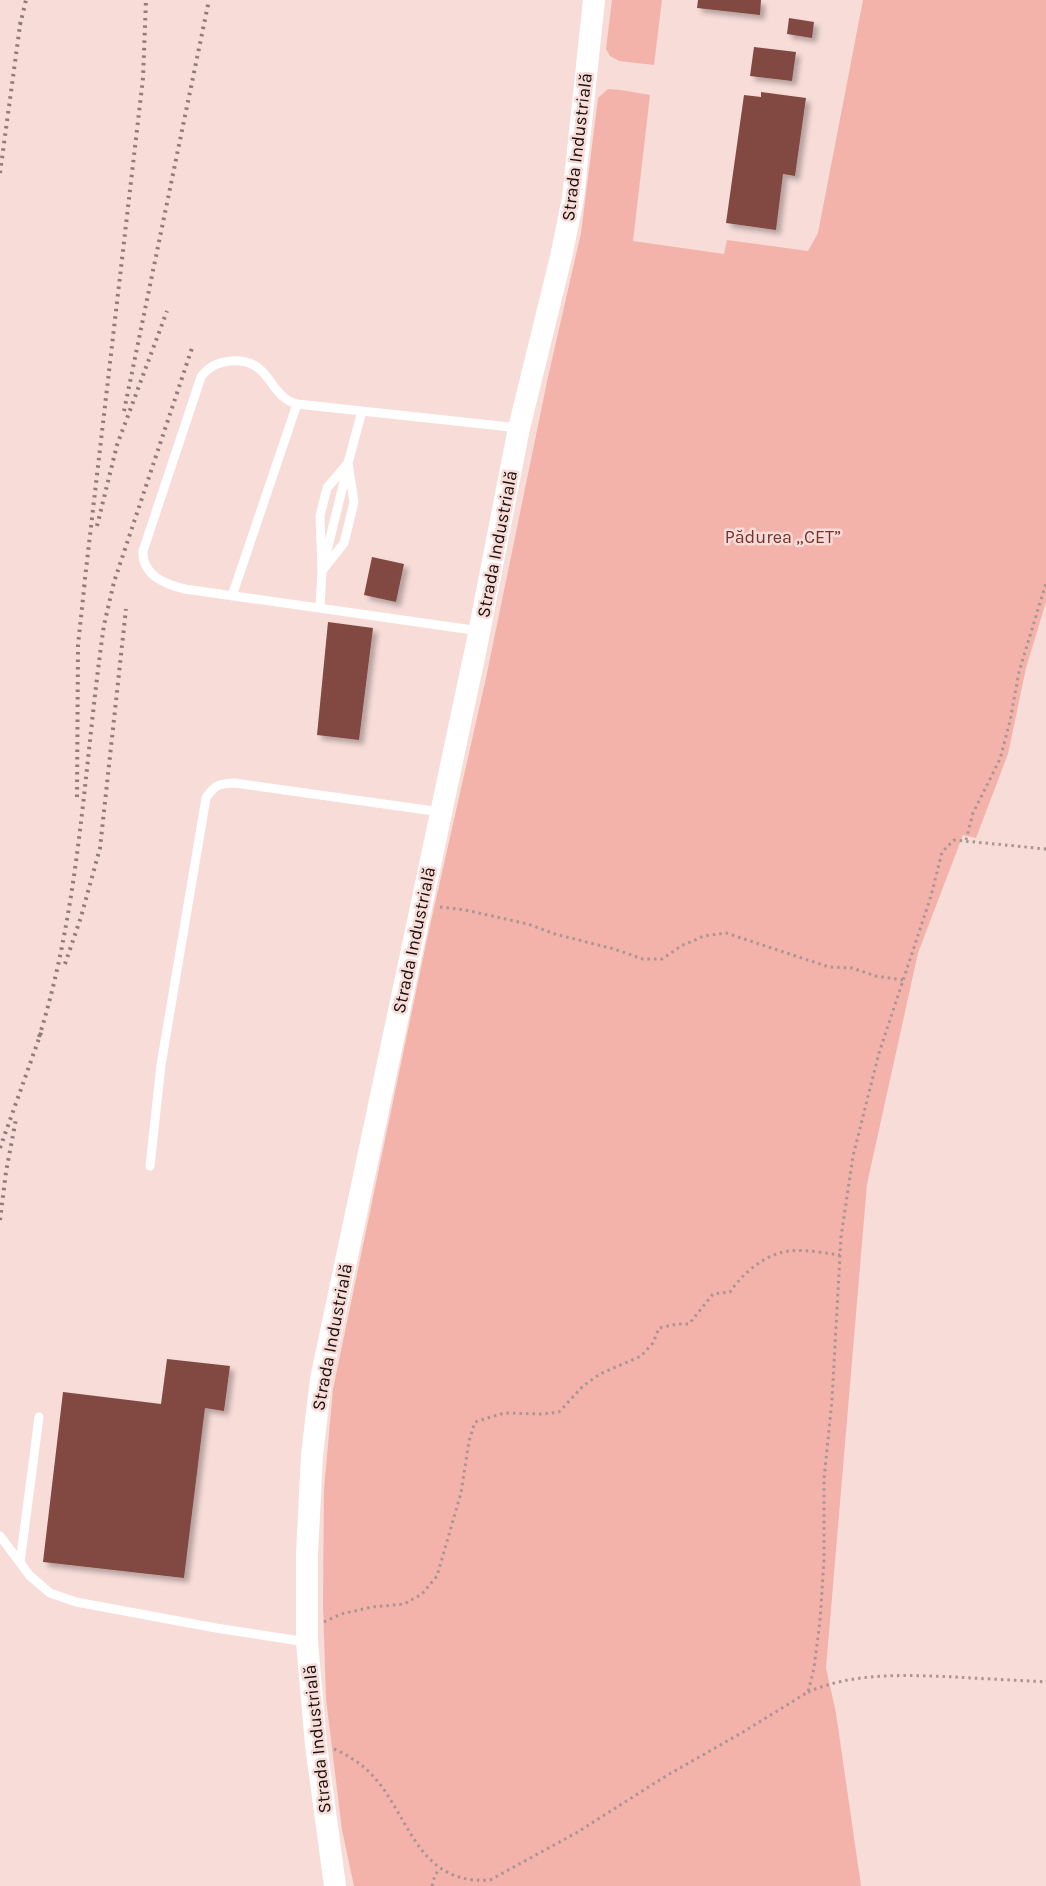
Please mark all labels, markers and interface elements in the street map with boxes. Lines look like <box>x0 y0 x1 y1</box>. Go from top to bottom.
street label: Strada Industrială <box>557 72 597 222</box>
street label: Strada Industrială <box>472 469 522 619</box>
park label: Pădurea „CET” <box>725 526 841 548</box>
street label: Strada Industrială <box>388 865 440 1015</box>
street label: Strada Industrială <box>307 1262 357 1412</box>
street label: Strada Industrială <box>298 1664 336 1814</box>

